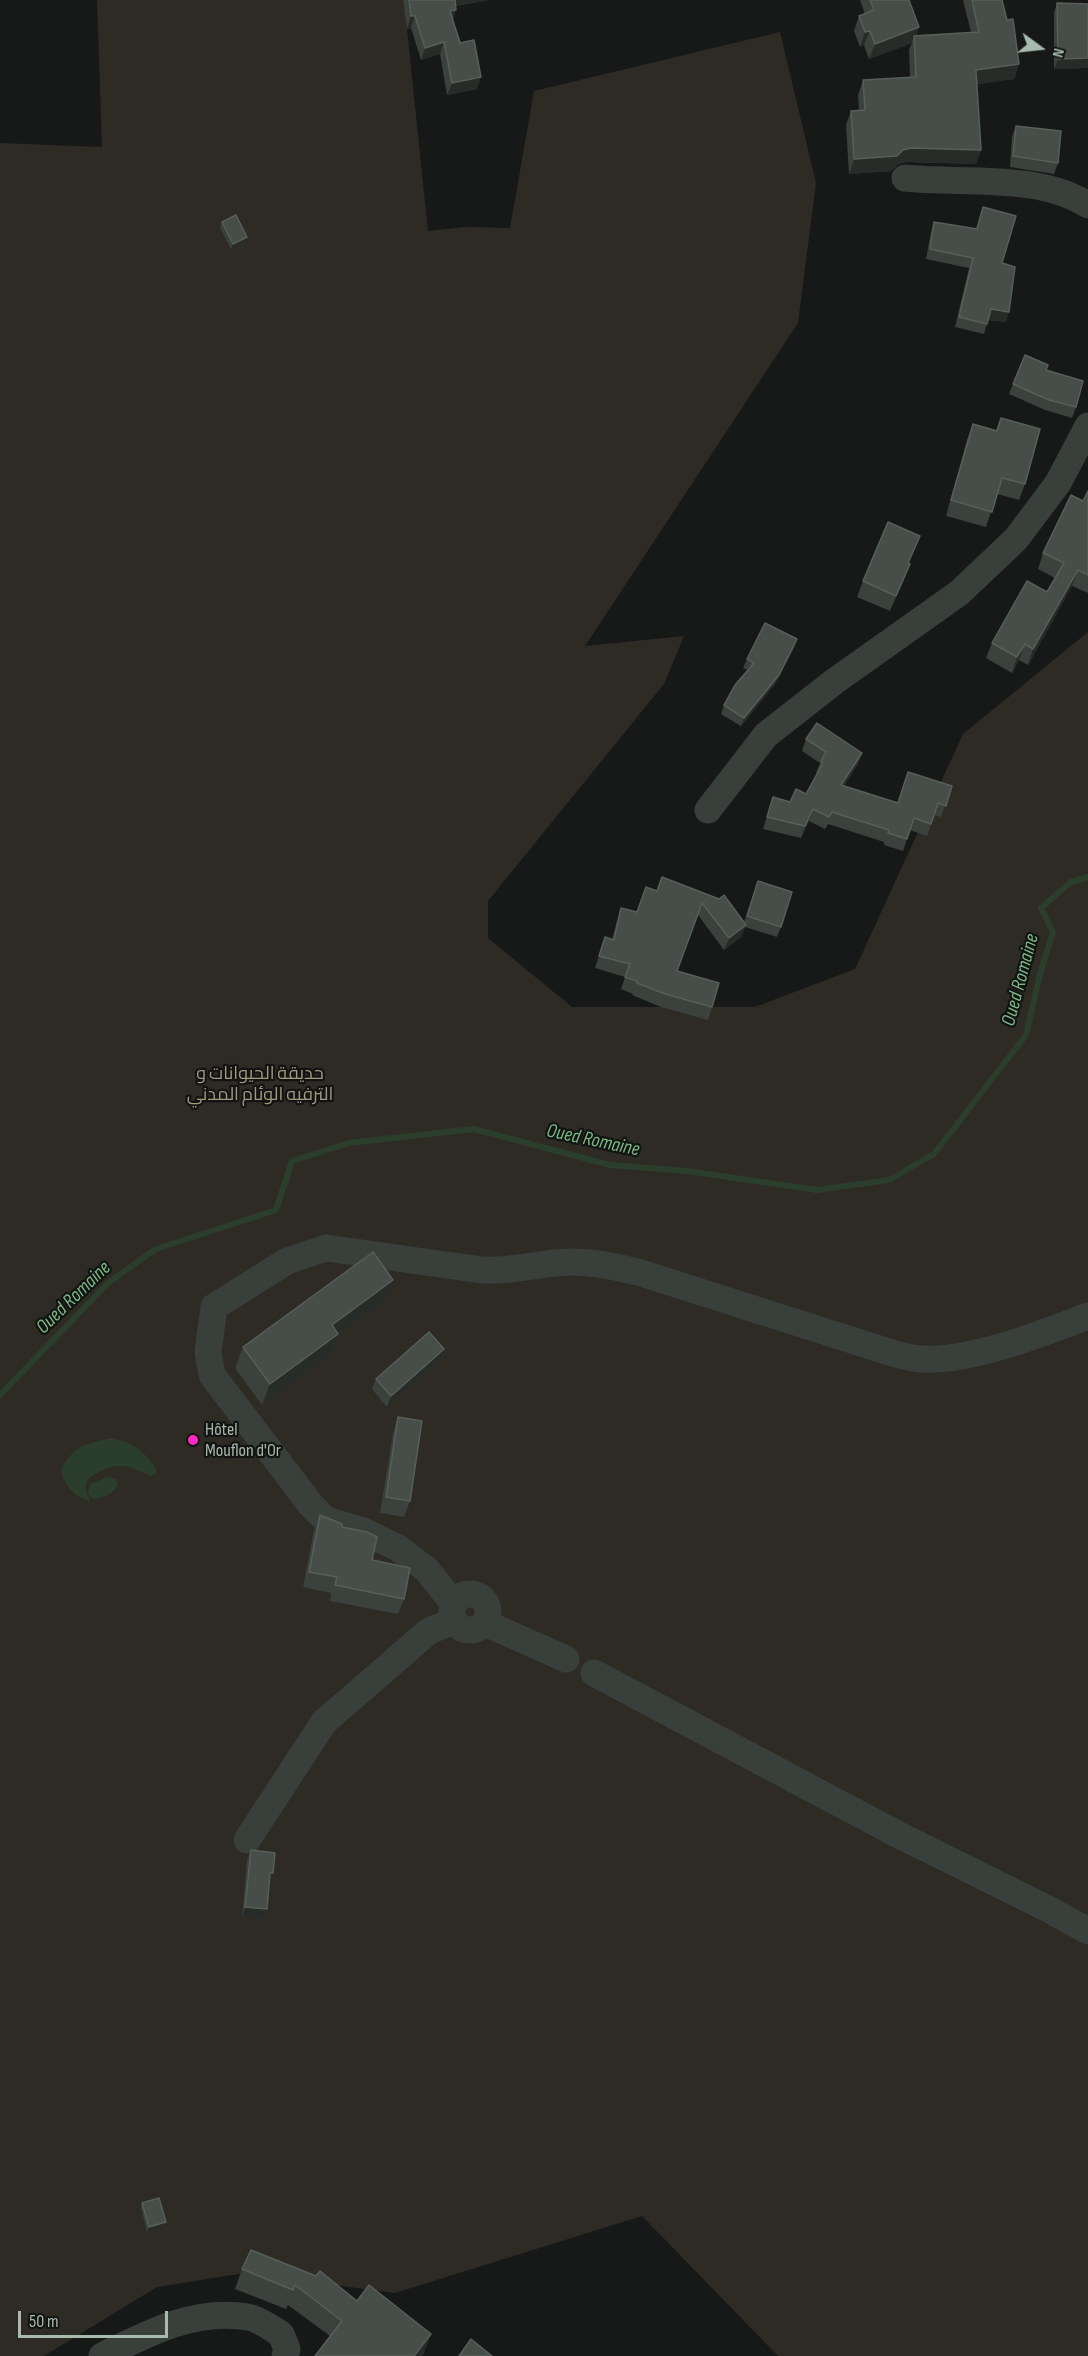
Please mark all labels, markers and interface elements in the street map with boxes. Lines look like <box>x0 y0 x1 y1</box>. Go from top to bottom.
north arrow <box>1010 18 1070 78</box>
text: N <box>1048 46 1068 59</box>
water label: Oued Romaine <box>997 931 1045 1029</box>
park label: حديقة الحيوانات و الترفيه الوئام المدني <box>187 1063 333 1106</box>
water label: Oued Romaine <box>544 1119 642 1163</box>
water label: Oued Romaine <box>32 1257 116 1339</box>
place label: Hôtel Mouflon d'Or <box>205 1419 281 1462</box>
marker: Hôtel Mouflon d'Or <box>186 1433 200 1447</box>
scale bar <box>21 2299 171 2337</box>
text: 50 m <box>29 2311 59 2332</box>

